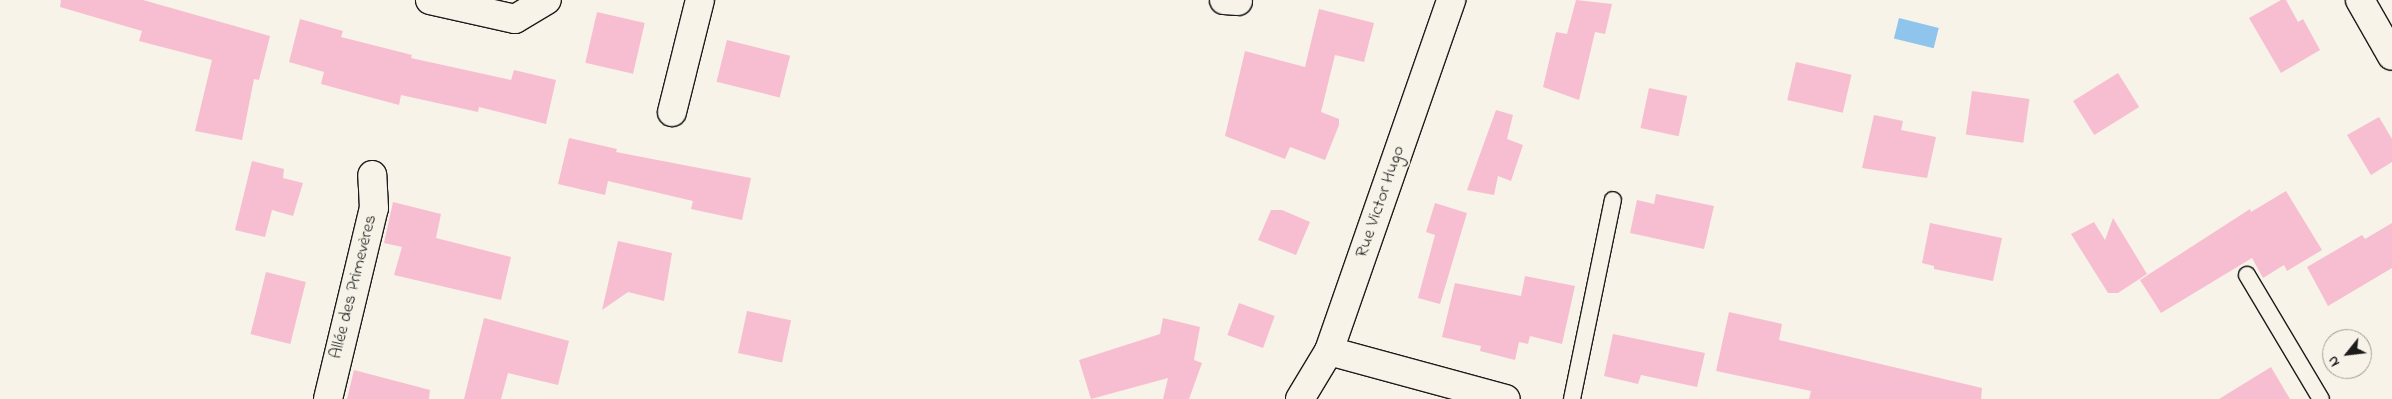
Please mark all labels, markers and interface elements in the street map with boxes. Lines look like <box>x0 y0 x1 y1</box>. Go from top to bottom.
street label: Rue Victor Hugo <box>1352 143 1410 261</box>
street label: Allée des Primevères <box>326 213 382 361</box>
north arrow <box>2322 329 2372 379</box>
text: N <box>2323 352 2346 370</box>

